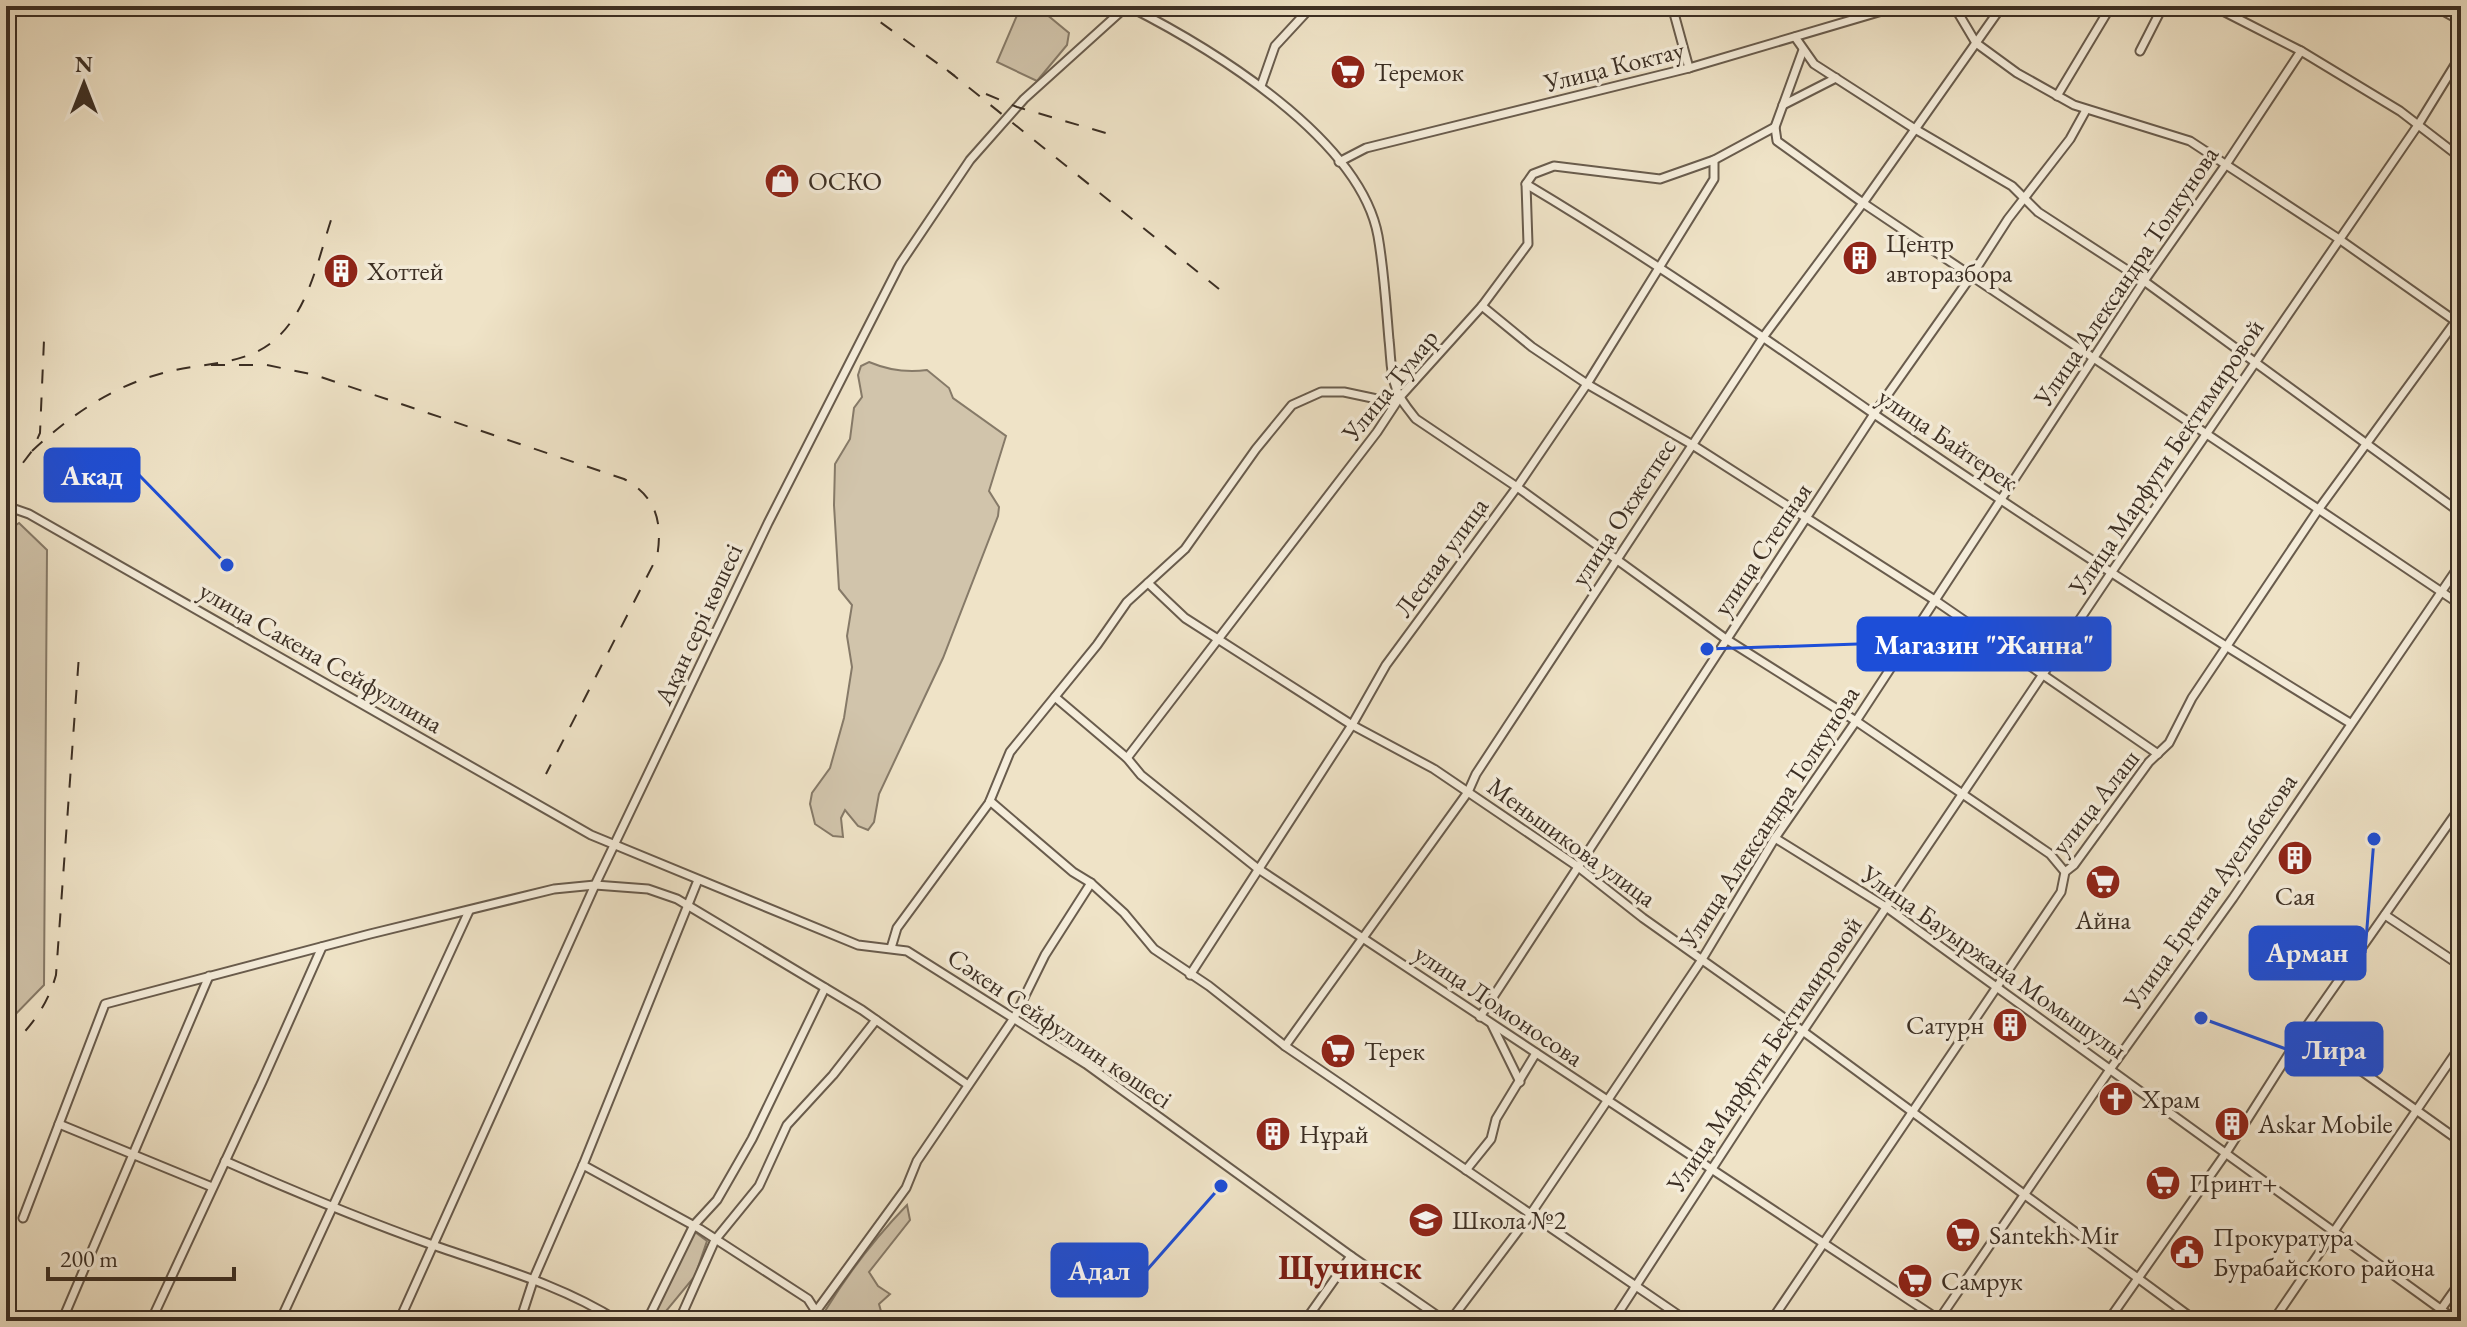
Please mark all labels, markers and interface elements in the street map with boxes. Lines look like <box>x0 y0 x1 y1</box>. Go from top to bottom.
street label: Улица Коктау <box>1539 32 1688 100</box>
north arrow <box>44 44 124 124</box>
text: N <box>75 50 93 79</box>
supermarket icon: Теремок <box>1329 53 1367 91</box>
place label: Теремок <box>1374 55 1465 89</box>
street label: Улица Александра Толкунова <box>2025 139 2226 414</box>
shop icon: ОСКО <box>763 162 801 200</box>
place label: ОСКО <box>808 164 882 198</box>
place label: Центр авторазбора <box>1886 226 2013 290</box>
building icon: Центр авторазбора <box>1841 239 1879 277</box>
building icon: Хоттей <box>322 252 360 290</box>
place label: Хоттей <box>366 254 444 288</box>
street label: Улица Марфуги Бектимировой <box>2060 312 2271 603</box>
street label: Улица Тумар <box>1334 322 1446 449</box>
street label: улица Байтерек <box>1871 380 2025 499</box>
street label: улица Окжетпес <box>1562 431 1684 593</box>
callout: Акад <box>45 449 139 501</box>
text: Акад <box>60 457 123 493</box>
street label: улица Степная <box>1705 476 1819 622</box>
street label: Лесная улица <box>1386 490 1496 624</box>
street label: Ақан сері көшесі <box>645 538 750 711</box>
street label: улица Сакена Сейфуллина <box>193 573 450 741</box>
callout: Магазин "Жанна" <box>1858 618 2110 670</box>
text: Магазин "Жанна" <box>1874 626 2094 662</box>
street label: Улица Александра Толкунова <box>1671 678 1867 956</box>
street label: улица Алаш <box>2043 742 2147 862</box>
street label: Улица Еркина Ауельбекова <box>2115 766 2305 1017</box>
street label: Меньшикова улица <box>1481 769 1664 915</box>
building icon: Сая <box>2276 839 2314 877</box>
street label: Улица Бауыржана Момышулы <box>1854 857 2134 1067</box>
supermarket icon: Айна <box>2084 863 2122 901</box>
place label: Сая <box>2275 879 2315 913</box>
place label: Айна <box>2074 903 2131 937</box>
street label: Улица Марфуги Бектимировой <box>1658 909 1869 1200</box>
callout: Арман <box>2250 927 2365 979</box>
text: Арман <box>2265 934 2348 970</box>
street label: улица Ломоносова <box>1408 936 1591 1074</box>
street label: Сәкен Сейфуллин көшесі <box>941 940 1179 1116</box>
building icon: Сатурн <box>1991 1006 2029 1044</box>
place label: Сатурн <box>1906 1008 1984 1042</box>
callout: Лира <box>2286 1023 2382 1075</box>
text: Лира <box>2302 1031 2367 1067</box>
supermarket icon: Терек <box>1319 1032 1357 1070</box>
place label: Терек <box>1364 1034 1425 1068</box>
church icon: Храм <box>2097 1080 2135 1118</box>
place label: Храм <box>2141 1082 2200 1116</box>
building icon: Askar Mobile <box>2213 1105 2251 1143</box>
place label: Askar Mobile <box>2257 1107 2393 1141</box>
building icon: Нұрай <box>1254 1115 1292 1153</box>
place label: Нұрай <box>1299 1117 1369 1151</box>
supermarket icon: Принт+ <box>2144 1164 2182 1202</box>
place label: Принт+ <box>2189 1166 2277 1200</box>
school or university icon: Школа №2 <box>1407 1201 1445 1239</box>
place label: Школа №2 <box>1452 1203 1567 1237</box>
supermarket icon: Santekh. Mir <box>1944 1216 1982 1254</box>
place label: Santekh. Mir <box>1989 1218 2119 1252</box>
place label: Прокуратура Бурабайского района <box>2213 1220 2435 1284</box>
scale bar <box>48 1231 234 1281</box>
public building icon: Прокуратура Бурабайского района <box>2168 1233 2206 1271</box>
text: 200 m <box>60 1243 118 1274</box>
callout: Адал <box>1052 1244 1147 1296</box>
district label: Щучинск <box>1278 1245 1422 1289</box>
text: Адал <box>1067 1252 1130 1288</box>
supermarket icon: Самрук <box>1896 1262 1934 1300</box>
place label: Самрук <box>1941 1264 2023 1298</box>

